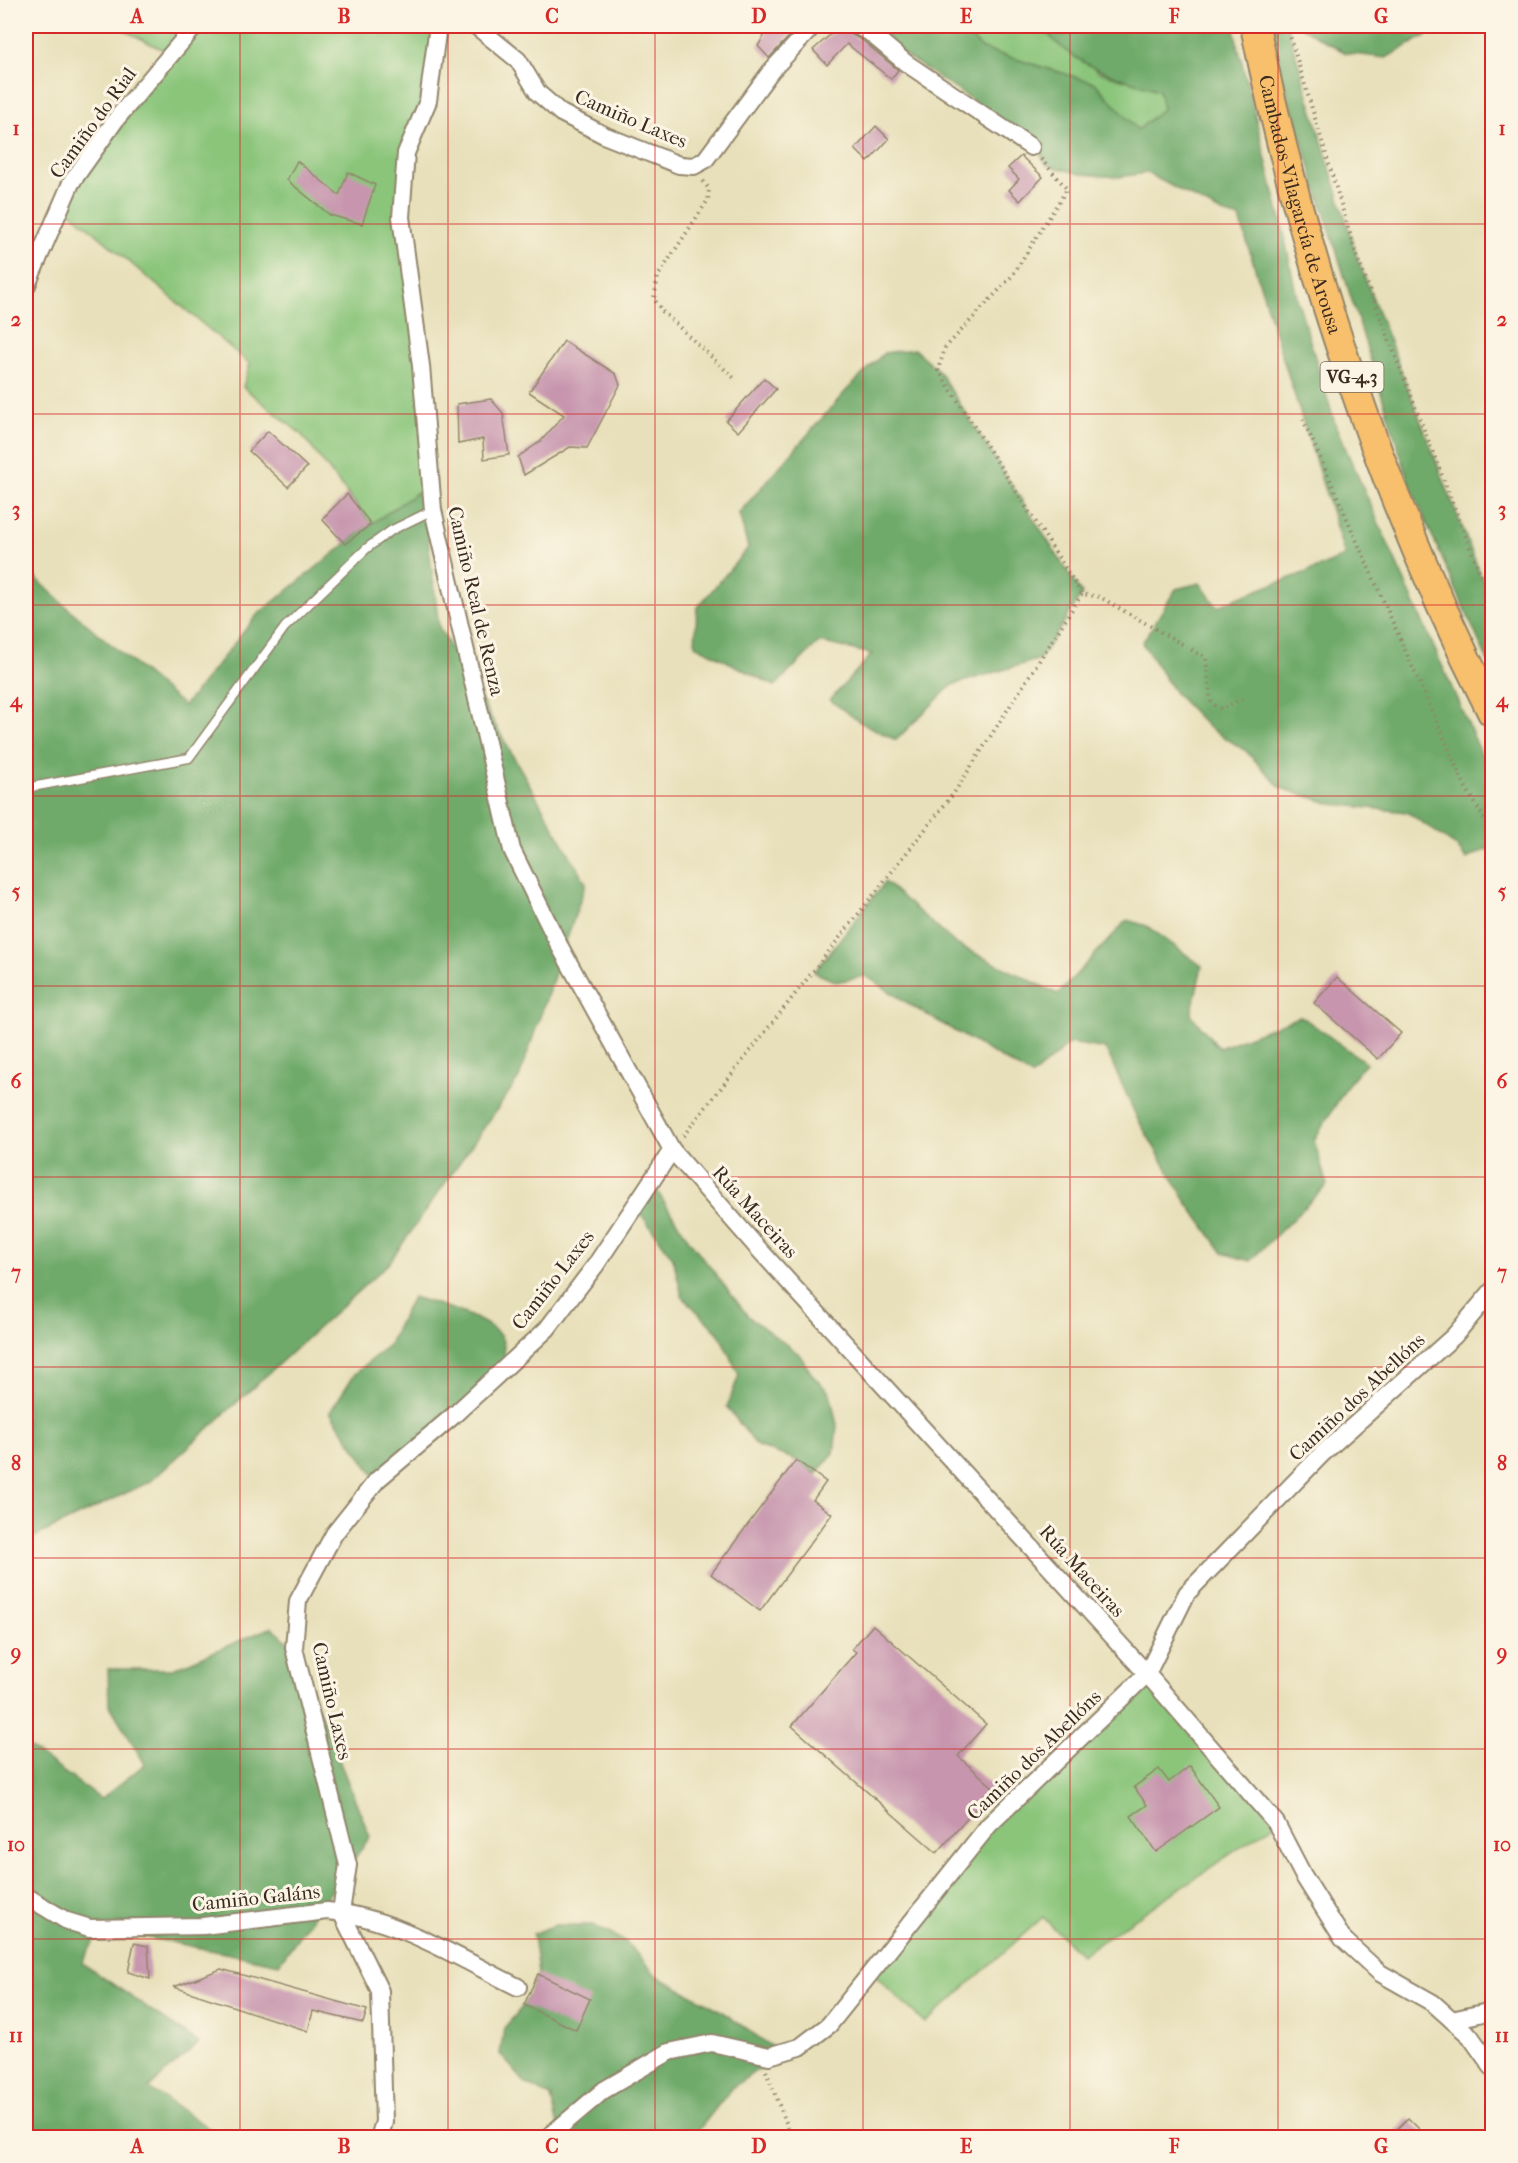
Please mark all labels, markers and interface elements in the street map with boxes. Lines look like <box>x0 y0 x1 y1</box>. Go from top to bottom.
text: A <box>129 5 145 28</box>
text: B <box>337 5 351 28</box>
text: C <box>545 5 559 28</box>
text: D <box>751 5 767 28</box>
text: E <box>960 5 972 28</box>
text: F <box>1168 5 1180 28</box>
text: G <box>1374 5 1388 28</box>
street label: Camiño do Rial <box>45 63 141 183</box>
street label: Cambados-Vilagarcía de Arousa <box>1254 73 1347 337</box>
street label: Camiño Laxes <box>571 85 691 153</box>
text: 1 <box>12 117 20 140</box>
text: 1 <box>1498 117 1506 140</box>
text: 2 <box>11 308 21 331</box>
text: 2 <box>1497 308 1507 331</box>
road number: VG-4.3 <box>1320 362 1384 392</box>
text: 3 <box>12 498 20 521</box>
text: 3 <box>1498 498 1506 521</box>
street label: Camiño Real de Renza <box>443 504 509 698</box>
text: 4 <box>9 689 23 713</box>
text: 4 <box>1495 689 1509 713</box>
text: 5 <box>12 880 21 903</box>
text: 5 <box>1498 880 1507 903</box>
text: 6 <box>11 1070 23 1093</box>
text: 6 <box>1497 1070 1509 1093</box>
street label: Rúa Maceiras <box>708 1161 802 1263</box>
street label: Camiño Laxes <box>507 1226 599 1334</box>
text: 7 <box>10 1261 21 1284</box>
text: 7 <box>1496 1261 1507 1284</box>
street label: Camiño dos Abellóns <box>1284 1328 1430 1466</box>
text: 8 <box>11 1452 21 1475</box>
text: 8 <box>1497 1452 1507 1475</box>
street label: Rúa Maceiras <box>1035 1520 1129 1622</box>
street label: Camiño Laxes <box>307 1640 357 1762</box>
text: 9 <box>10 1642 21 1665</box>
text: 9 <box>1496 1642 1507 1665</box>
street label: Camiño dos Abellóns <box>962 1685 1106 1825</box>
text: 10 <box>7 1833 25 1856</box>
text: 10 <box>1493 1833 1511 1856</box>
street label: Camiño Galáns <box>191 1880 321 1916</box>
text: 11 <box>9 2024 23 2047</box>
text: 11 <box>1495 2024 1509 2047</box>
text: A <box>129 2135 145 2158</box>
text: B <box>337 2135 351 2158</box>
text: C <box>545 2135 559 2158</box>
text: D <box>751 2135 767 2158</box>
text: E <box>960 2135 972 2158</box>
text: F <box>1168 2135 1180 2158</box>
text: G <box>1374 2135 1388 2158</box>

